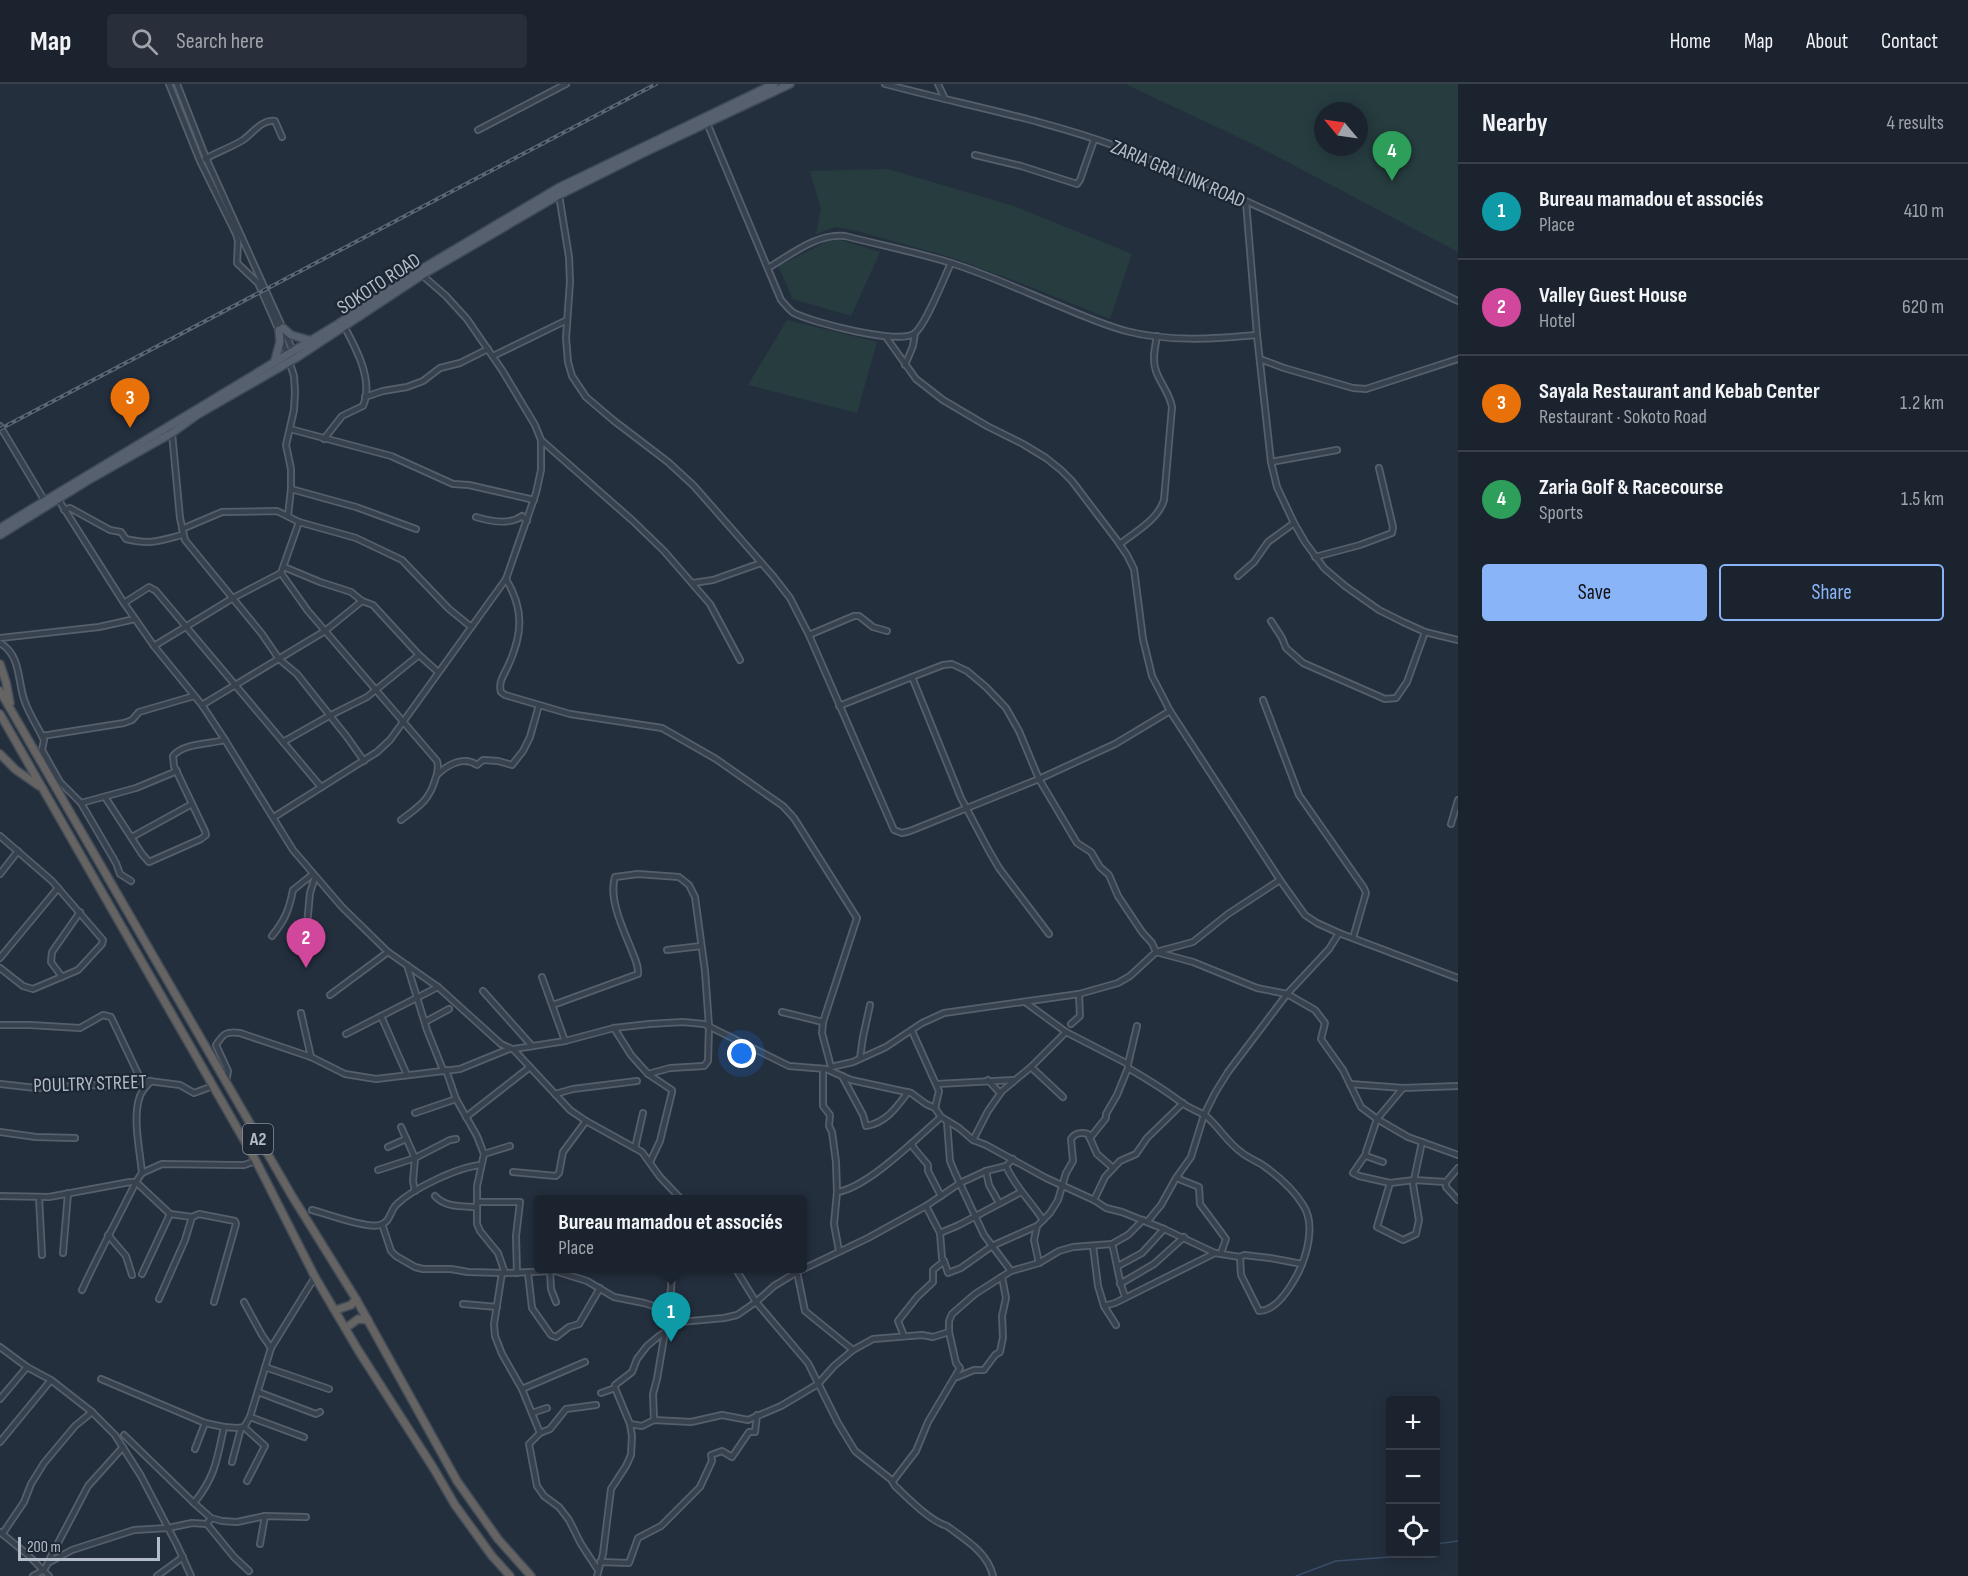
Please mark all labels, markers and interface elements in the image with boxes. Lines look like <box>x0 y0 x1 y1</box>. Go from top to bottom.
search box <box>107 14 527 68</box>
text: Map <box>30 25 71 58</box>
icon: search <box>128 25 161 58</box>
text: Search here <box>176 28 264 55</box>
text: Home <box>1670 29 1711 54</box>
text: Map <box>1744 29 1773 54</box>
text: About <box>1806 29 1848 54</box>
text: Contact <box>1881 29 1938 54</box>
north arrow <box>1314 102 1368 156</box>
text: Nearby <box>1482 108 1548 139</box>
text: 4 results <box>1887 111 1944 135</box>
pin: 4 <box>1372 132 1412 181</box>
street label: ZARIA GRA LINK ROAD <box>1107 135 1249 213</box>
text: Bureau mamadou et associés <box>1539 186 1763 213</box>
text: 1 <box>1498 199 1505 223</box>
text: 410 m <box>1904 199 1944 223</box>
text: Place <box>1539 213 1575 237</box>
street label: SOKOTO ROAD <box>333 248 425 320</box>
text: Valley Guest House <box>1539 282 1687 309</box>
text: 2 <box>1497 295 1506 319</box>
text: 620 m <box>1902 295 1944 319</box>
text: Hotel <box>1539 309 1575 333</box>
pin: 3 <box>110 378 150 428</box>
text: Sayala Restaurant and Kebab Center <box>1539 378 1820 405</box>
text: 3 <box>1497 391 1506 415</box>
text: 1.2 km <box>1900 391 1944 415</box>
text: Restaurant · Sokoto Road <box>1539 405 1707 429</box>
text: Zaria Golf & Racecourse <box>1539 474 1723 501</box>
text: 4 <box>1497 487 1506 511</box>
text: 1.5 km <box>1901 487 1944 511</box>
text: Sports <box>1539 501 1583 525</box>
button: Save <box>1482 564 1707 621</box>
button: Share <box>1719 564 1944 621</box>
pin: 2 <box>286 918 326 968</box>
your location <box>727 1039 756 1068</box>
street label: POULTRY STREET <box>33 1070 147 1098</box>
road number: A2 <box>243 1124 273 1154</box>
popup <box>534 1195 807 1273</box>
text: Bureau mamadou et associés <box>558 1209 783 1236</box>
text: Place <box>558 1236 594 1260</box>
pin: 1 <box>652 1292 690 1342</box>
map controls <box>1386 1396 1440 1558</box>
button: + <box>1386 1396 1440 1450</box>
button: − <box>1386 1450 1440 1504</box>
button: locate <box>1386 1504 1440 1558</box>
scale bar <box>18 1534 160 1562</box>
text: 200 m <box>27 1538 61 1557</box>

